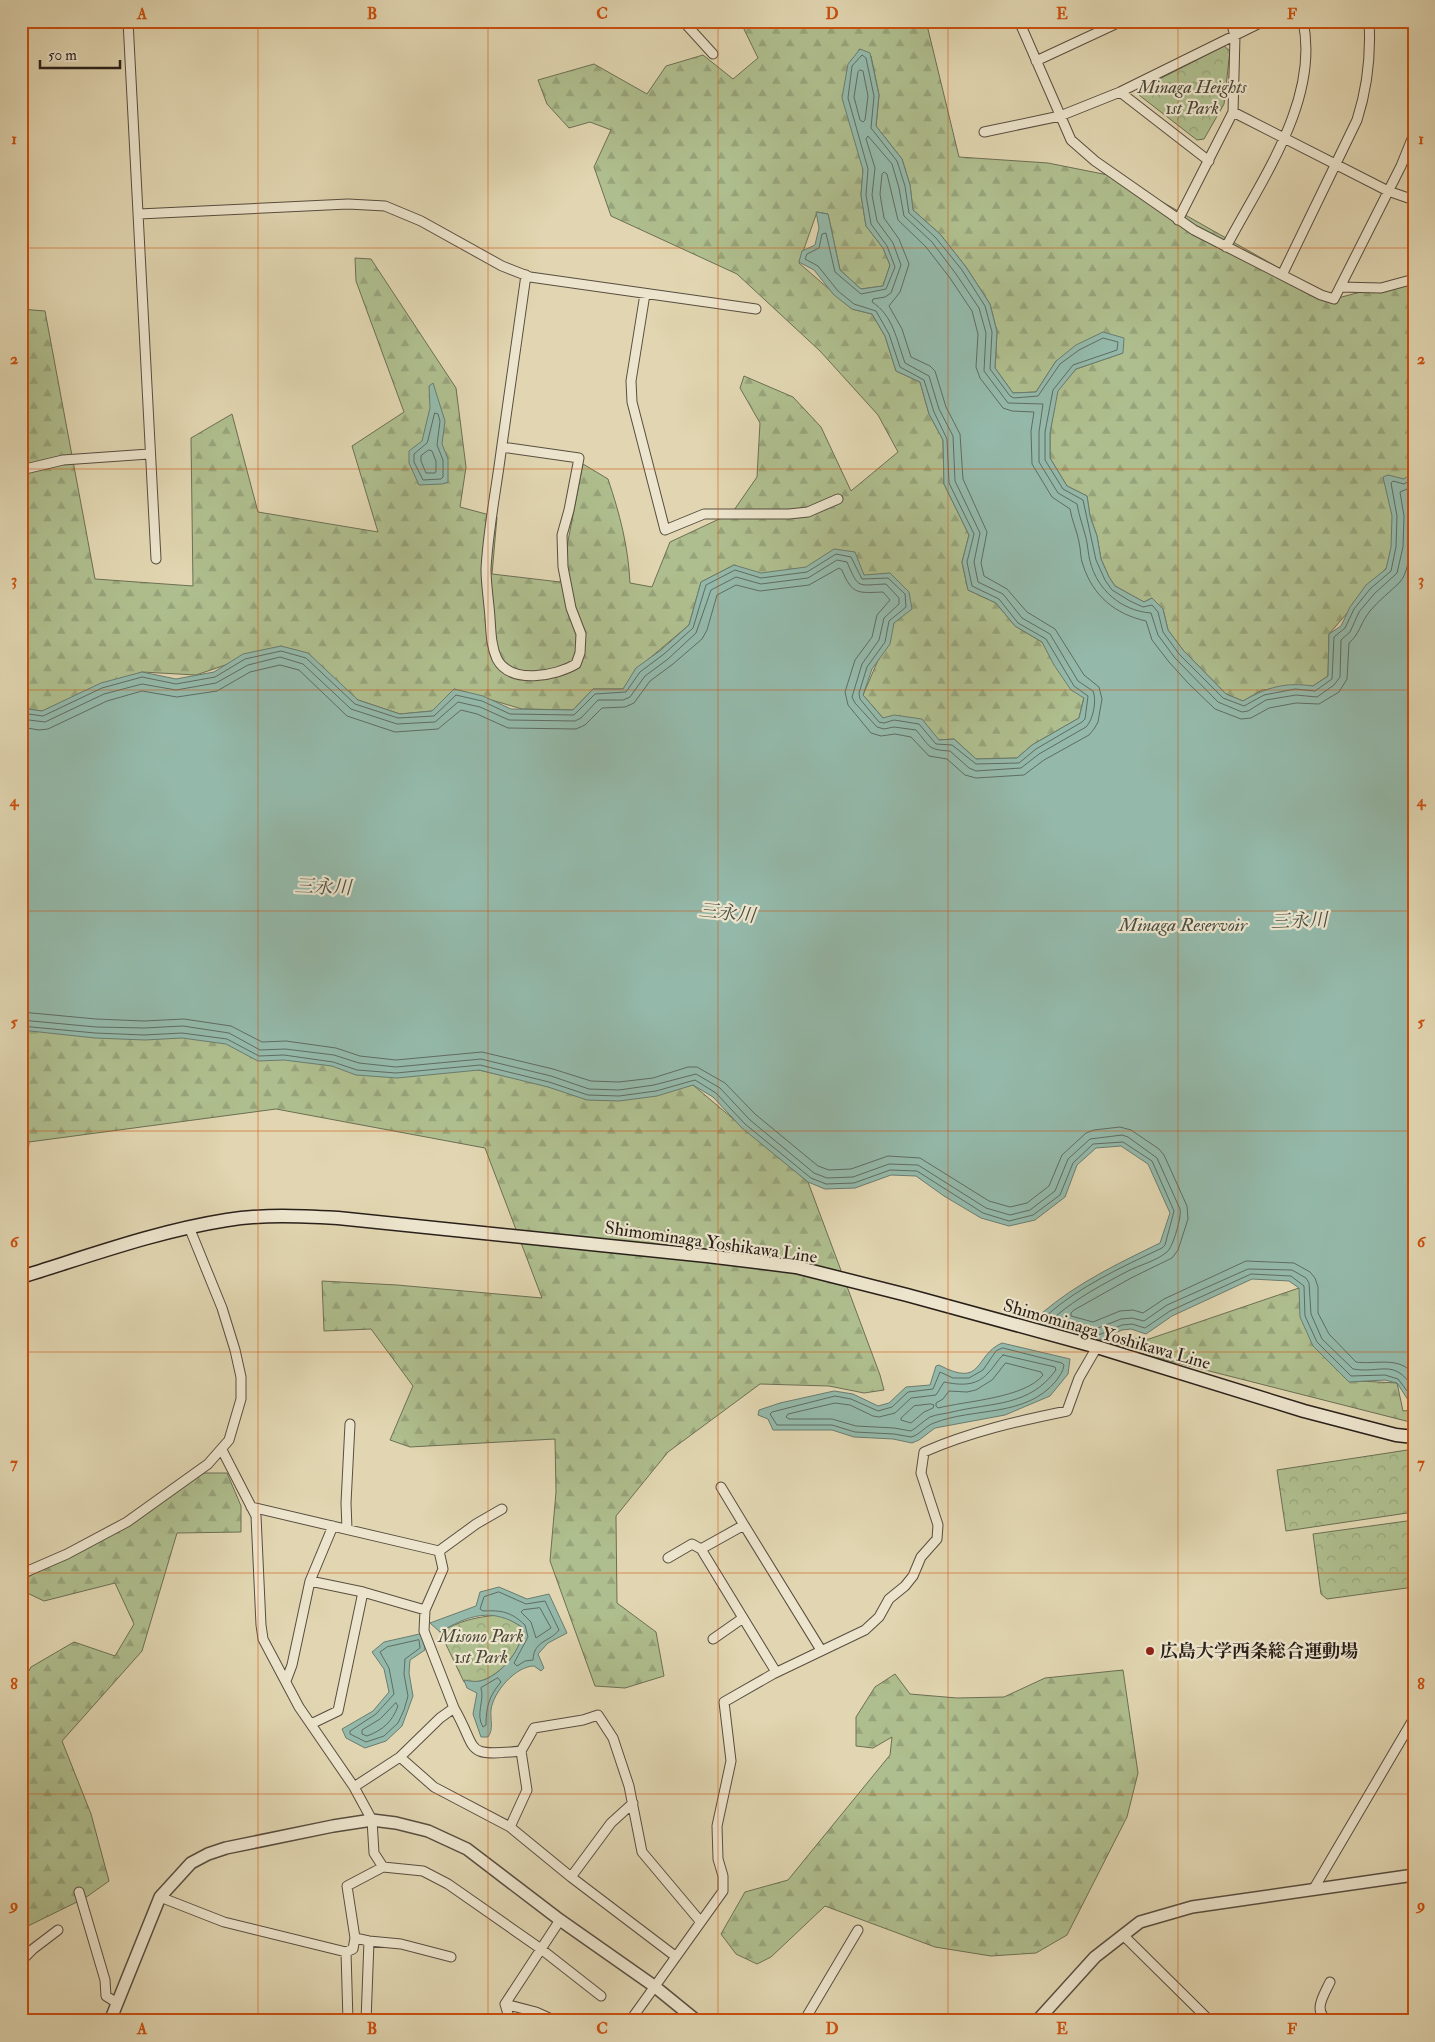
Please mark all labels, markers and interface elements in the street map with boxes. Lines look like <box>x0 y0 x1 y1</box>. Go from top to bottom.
text: A <box>136 4 148 24</box>
text: B <box>367 4 377 24</box>
text: C <box>596 4 608 24</box>
text: D <box>825 4 839 24</box>
text: E <box>1056 4 1068 24</box>
text: F <box>1287 4 1297 24</box>
scale bar <box>40 38 120 70</box>
text: 50 m <box>48 46 77 65</box>
park label: Minaga Heights 1st Park <box>1137 76 1247 120</box>
text: 1 <box>11 129 17 149</box>
text: 1 <box>1418 129 1424 149</box>
text: 2 <box>10 349 18 369</box>
text: 2 <box>1417 349 1425 369</box>
text: 3 <box>11 570 17 590</box>
text: 3 <box>1418 570 1424 590</box>
text: 4 <box>9 791 20 811</box>
text: 4 <box>1416 791 1427 811</box>
water label: 三永川 <box>294 874 354 900</box>
water label: 三永川 <box>697 898 758 928</box>
water label: 三永川 <box>1270 908 1330 934</box>
water label: Minaga Reservoir <box>1118 913 1248 937</box>
text: 5 <box>10 1012 18 1032</box>
text: 5 <box>1417 1012 1425 1032</box>
street label: Shimominaga Yoshikawa Line <box>603 1216 819 1269</box>
text: 6 <box>10 1232 20 1252</box>
text: 6 <box>1417 1232 1427 1252</box>
street label: Shimominaga Yoshikawa Line <box>1001 1294 1214 1375</box>
text: 7 <box>10 1453 18 1473</box>
text: 7 <box>1417 1453 1425 1473</box>
park label: Misono Park 1st Park <box>437 1625 524 1669</box>
place label: 広島大学西条総合運動場 <box>1160 1640 1358 1663</box>
marker: 広島大学西条総合運動場 <box>1144 1645 1156 1657</box>
text: 8 <box>10 1674 18 1694</box>
text: 8 <box>1417 1674 1425 1694</box>
text: 9 <box>8 1895 18 1915</box>
text: 9 <box>1415 1895 1425 1915</box>
text: A <box>136 2019 148 2039</box>
text: B <box>367 2019 377 2039</box>
text: C <box>596 2019 608 2039</box>
text: D <box>825 2019 839 2039</box>
text: E <box>1056 2019 1068 2039</box>
text: F <box>1287 2019 1297 2039</box>

